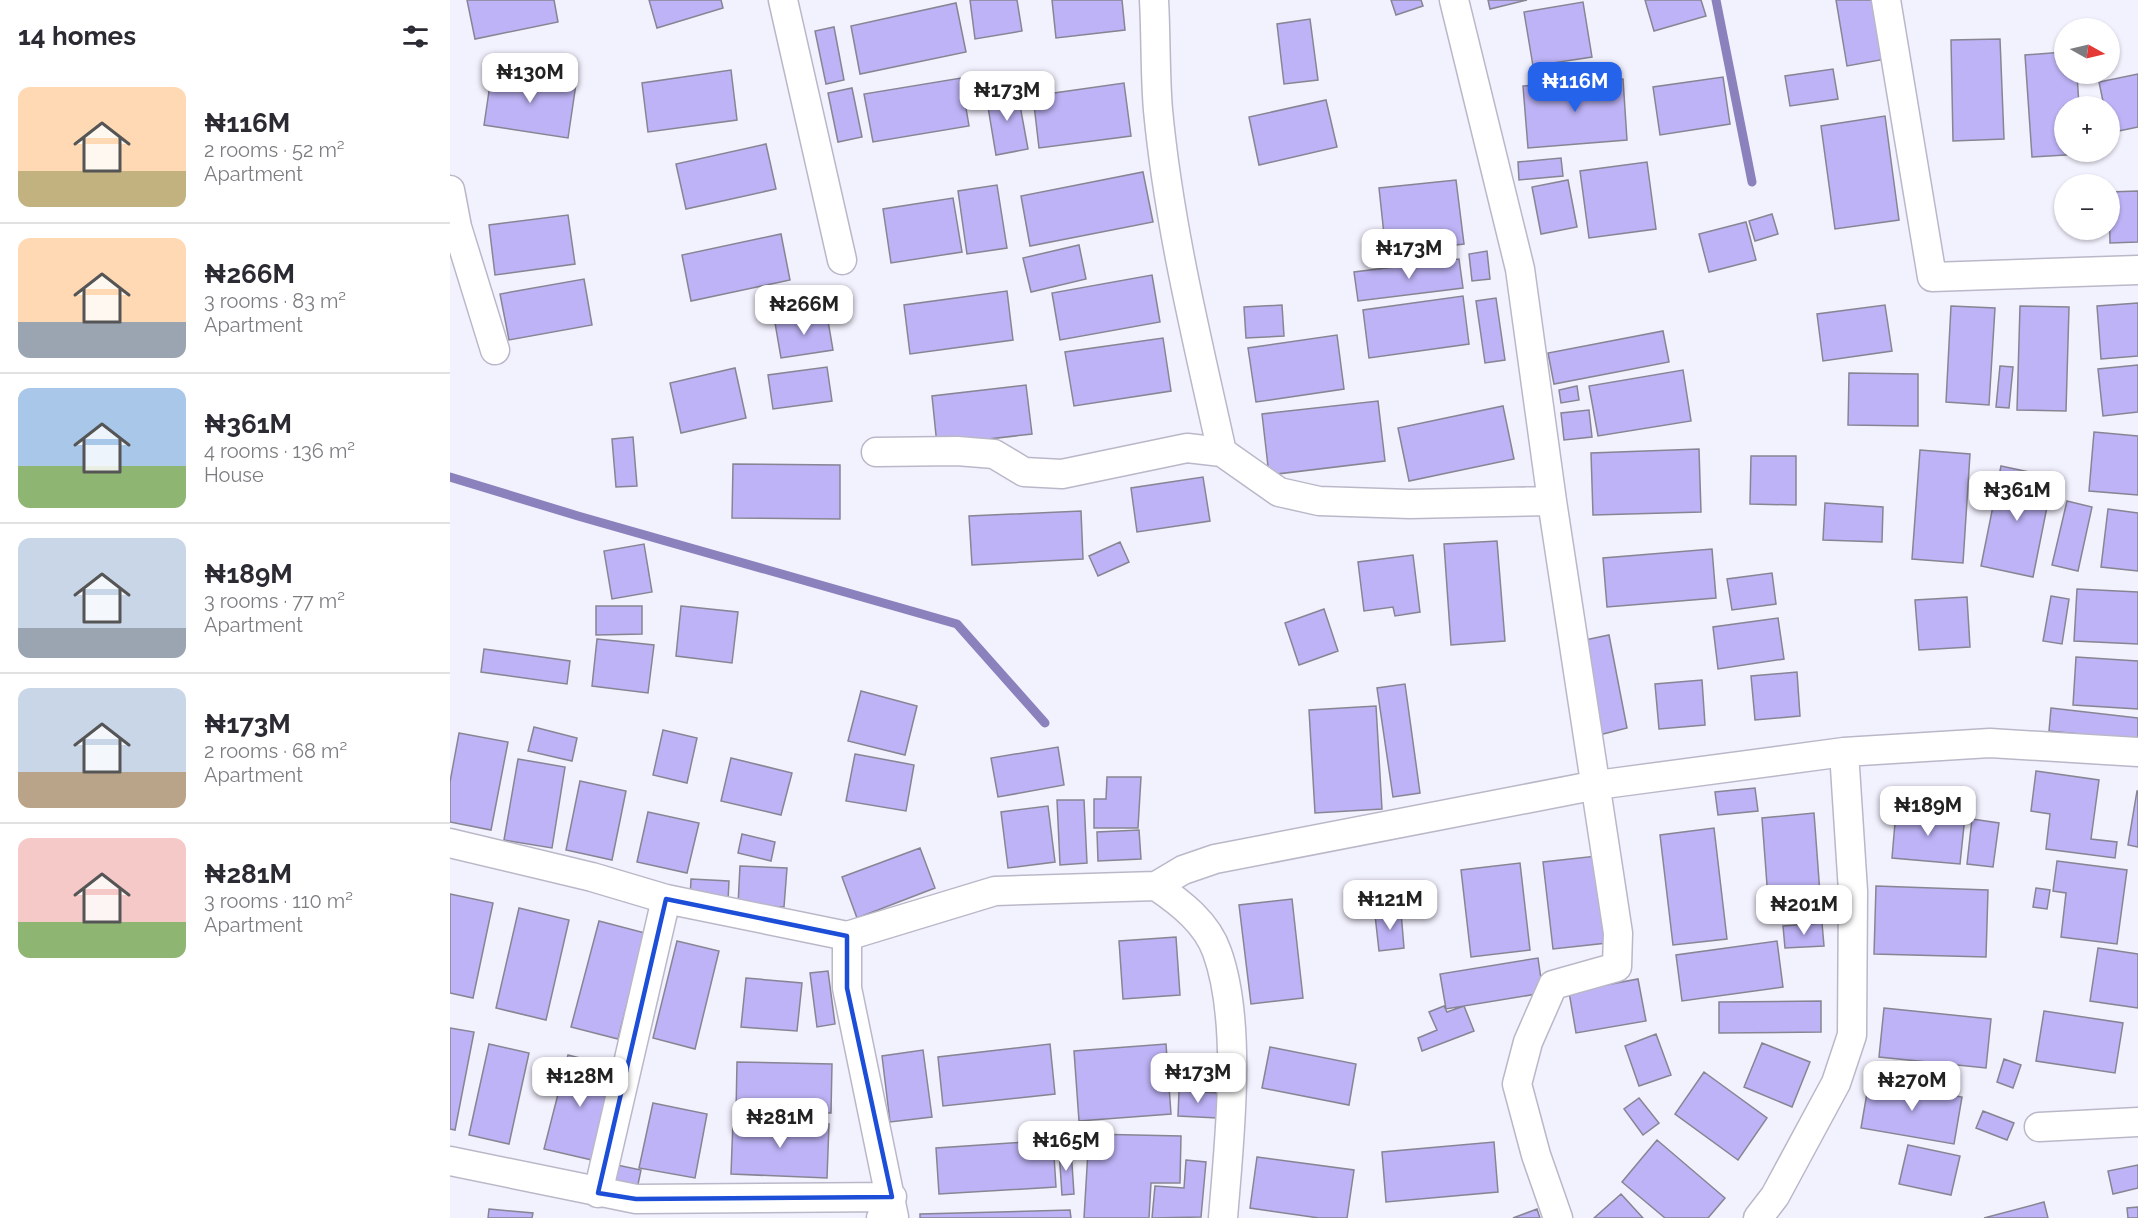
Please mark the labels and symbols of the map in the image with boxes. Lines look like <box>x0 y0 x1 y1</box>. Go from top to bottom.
north arrow <box>2054 18 2120 84</box>
pin: ₦130M <box>488 53 572 104</box>
pin: ₦116M <box>1533 62 1617 113</box>
pin: ₦173M <box>965 71 1049 122</box>
pin: ₦173M <box>1367 229 1451 280</box>
pin: ₦266M <box>762 285 846 336</box>
pin: ₦361M <box>1975 471 2059 522</box>
pin: ₦189M <box>1886 786 1970 837</box>
pin: ₦121M <box>1348 880 1432 931</box>
pin: ₦201M <box>1762 885 1846 936</box>
pin: ₦173M <box>1156 1053 1240 1104</box>
pin: ₦128M <box>538 1057 622 1108</box>
pin: ₦270M <box>1870 1061 1954 1112</box>
pin: ₦281M <box>738 1098 822 1149</box>
pin: ₦165M <box>1024 1121 1108 1172</box>

